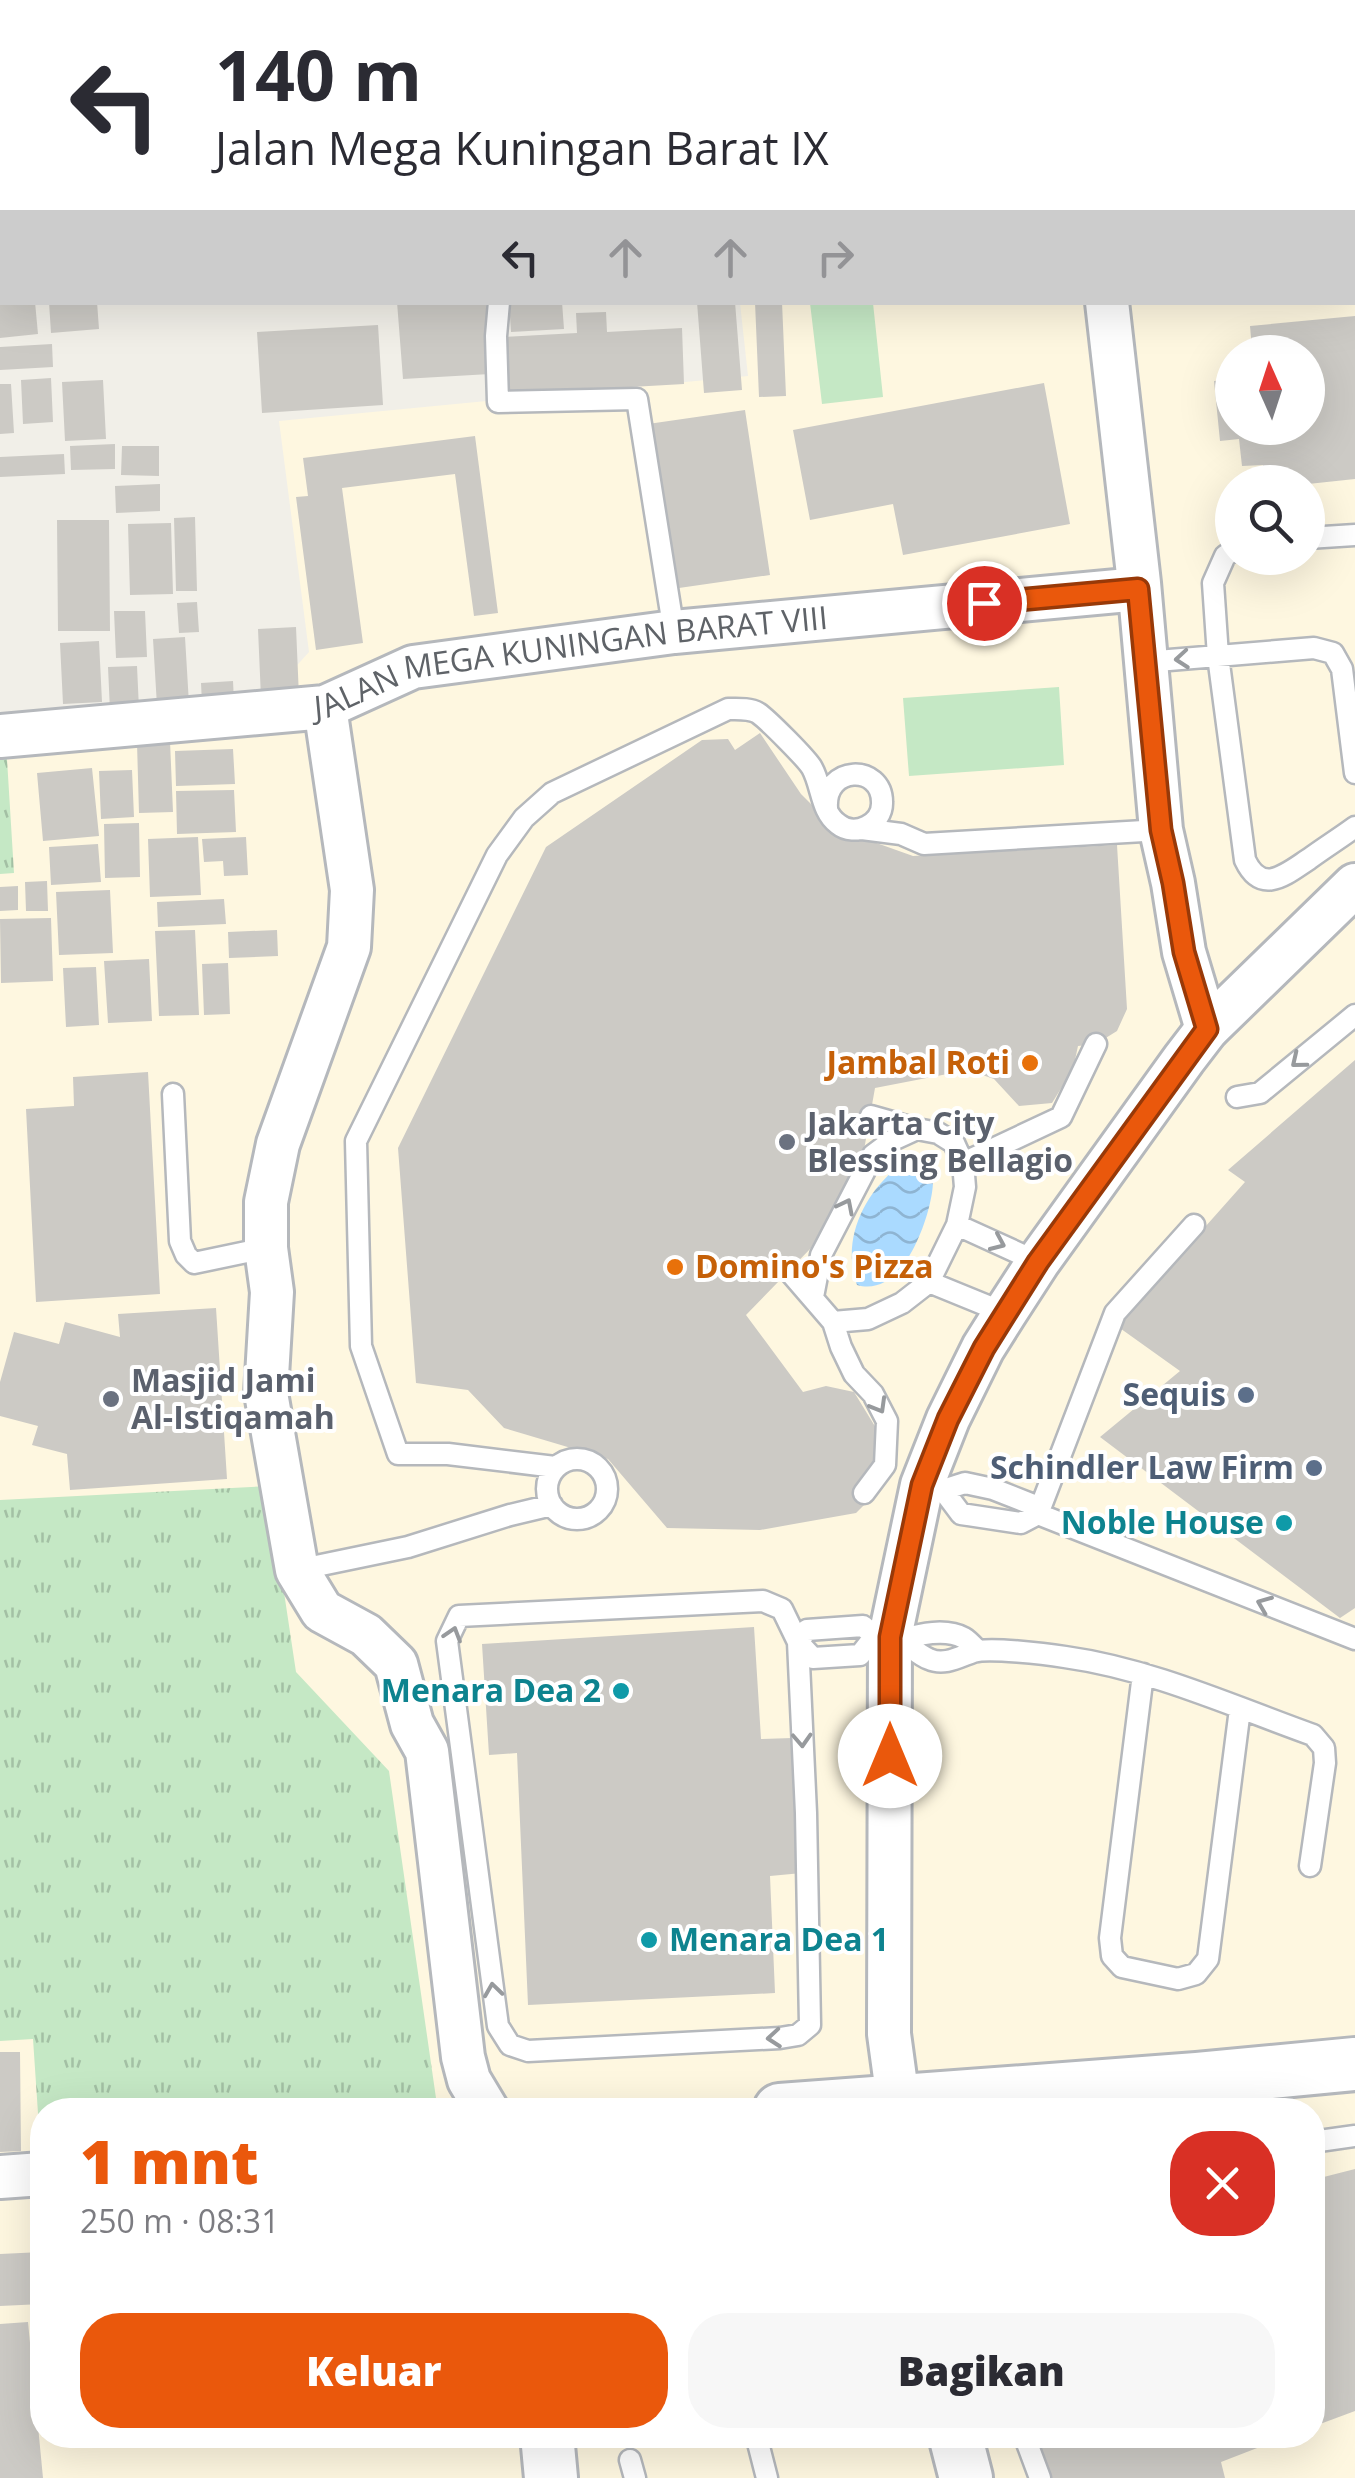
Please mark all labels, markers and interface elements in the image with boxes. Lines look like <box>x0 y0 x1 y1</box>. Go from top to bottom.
text: 140 m <box>215 26 422 122</box>
icon: left <box>50 40 180 170</box>
text: Jalan Mega Kuningan Barat IX <box>215 117 829 178</box>
icon: left <box>493 230 548 285</box>
icon: ahead <box>598 230 653 285</box>
icon: ahead <box>703 230 758 285</box>
icon: right <box>808 230 863 285</box>
north arrow <box>1215 335 1325 445</box>
map controls <box>1215 335 1325 575</box>
button: search <box>1215 465 1325 575</box>
pin <box>942 561 1027 646</box>
icon: arrive <box>957 576 1012 631</box>
street label: JALAN MEGA KUNINGAN BARAT VIII <box>309 595 830 728</box>
one-way arrow <box>1173 647 1189 669</box>
place label: Jambal Roti <box>823 1040 1010 1083</box>
one-way arrow <box>1292 1049 1310 1067</box>
marker: Jambal Roti <box>1019 1052 1041 1074</box>
place label: Jakarta City Blessing Bellagio <box>804 1101 1073 1181</box>
marker: Jakarta City Blessing Bellagio <box>776 1131 798 1153</box>
one-way arrow <box>834 1199 853 1217</box>
one-way arrow <box>988 1231 1006 1251</box>
place label: Domino's Pizza <box>695 1244 934 1287</box>
marker: Domino's Pizza <box>664 1256 686 1278</box>
place label: Masjid Jami Al-Istiqamah <box>131 1358 335 1438</box>
place label: Sequis <box>1123 1372 1226 1415</box>
marker: Sequis <box>1235 1384 1257 1406</box>
marker: Masjid Jami Al-Istiqamah <box>100 1388 122 1410</box>
one-way arrow <box>866 1395 886 1413</box>
place label: Schindler Law Firm <box>990 1445 1294 1488</box>
marker: Schindler Law Firm <box>1303 1457 1325 1479</box>
place label: Noble House <box>1061 1500 1264 1543</box>
marker: Noble House <box>1273 1512 1295 1534</box>
one-way arrow <box>1257 1595 1274 1615</box>
one-way arrow <box>441 1626 462 1643</box>
place label: Menara Dea 2 <box>381 1668 601 1711</box>
marker: Menara Dea 2 <box>610 1680 632 1702</box>
position arrow <box>838 1704 942 1808</box>
one-way arrow <box>792 1732 813 1748</box>
place label: Menara Dea 1 <box>669 1917 889 1960</box>
marker: Menara Dea 1 <box>638 1929 660 1951</box>
one-way arrow <box>483 1981 504 1997</box>
one-way arrow <box>766 2026 782 2048</box>
text: 1 mnt <box>80 2120 259 2202</box>
button: close <box>1170 2131 1275 2236</box>
text: 250 m · 08:31 <box>80 2199 279 2242</box>
button: Keluar <box>80 2313 668 2428</box>
button: Bagikan <box>688 2313 1275 2428</box>

